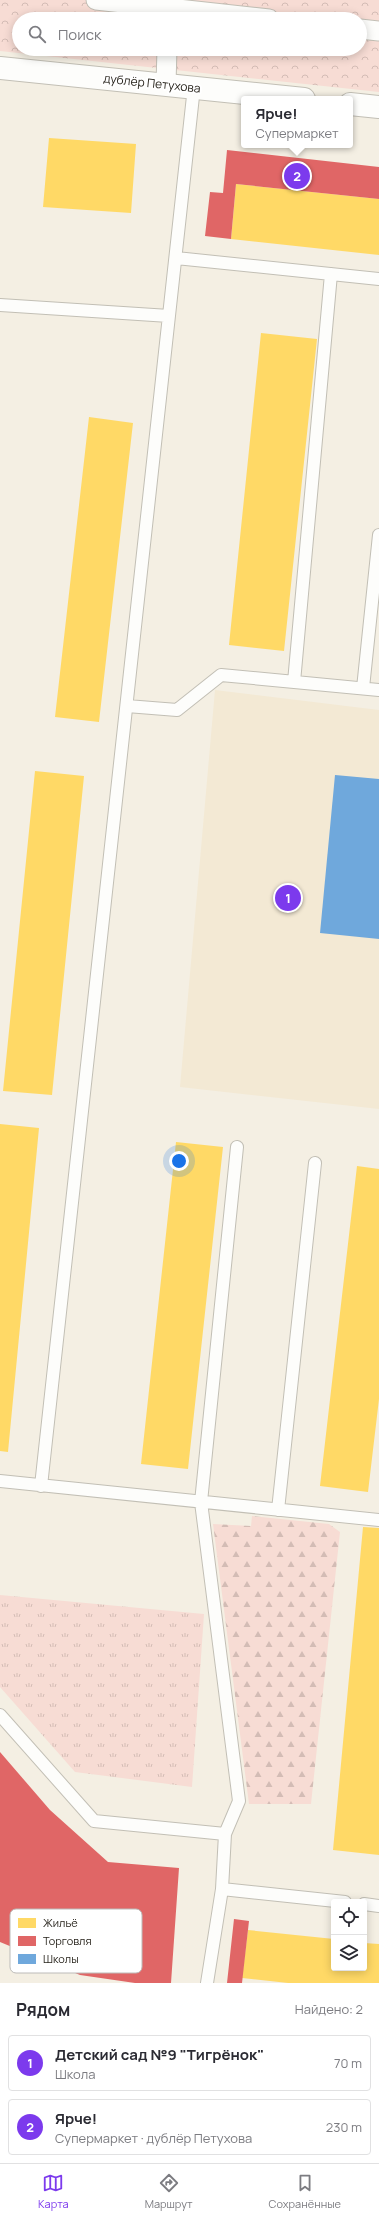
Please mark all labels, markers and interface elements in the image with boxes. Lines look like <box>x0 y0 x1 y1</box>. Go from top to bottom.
search box <box>12 12 367 56</box>
icon: search <box>26 23 48 45</box>
text: Поиск <box>58 24 102 45</box>
street label: дублёр Петухова <box>102 69 202 97</box>
popup <box>241 96 353 148</box>
text: Ярче! <box>255 103 298 124</box>
text: Супермаркет <box>255 124 339 142</box>
pin: 2 <box>284 161 310 191</box>
pin: 1 <box>275 883 301 913</box>
your location <box>169 1151 189 1171</box>
map controls <box>331 1899 367 1971</box>
button: locate <box>331 1899 367 1935</box>
legend <box>10 1909 142 1973</box>
text: Жильё <box>43 1915 78 1930</box>
text: Торговля <box>43 1933 92 1948</box>
button: layers <box>331 1935 367 1971</box>
text: Школы <box>43 1951 79 1966</box>
text: Рядом <box>16 1998 70 2021</box>
text: Найдено: 2 <box>295 2000 363 2018</box>
text: Детский сад №9 "Тигрёнок" <box>55 2044 264 2065</box>
text: 1 <box>27 2054 33 2072</box>
text: 70 m <box>334 2054 362 2072</box>
text: Школа <box>55 2065 96 2083</box>
text: Ярче! <box>55 2108 97 2129</box>
text: 2 <box>26 2118 34 2136</box>
text: 230 m <box>326 2118 362 2136</box>
text: Супермаркет · дублёр Петухова <box>55 2129 252 2147</box>
tab: Карта <box>38 2172 69 2211</box>
tab: Маршрут <box>145 2172 193 2211</box>
tab: Сохранённые <box>269 2172 341 2211</box>

